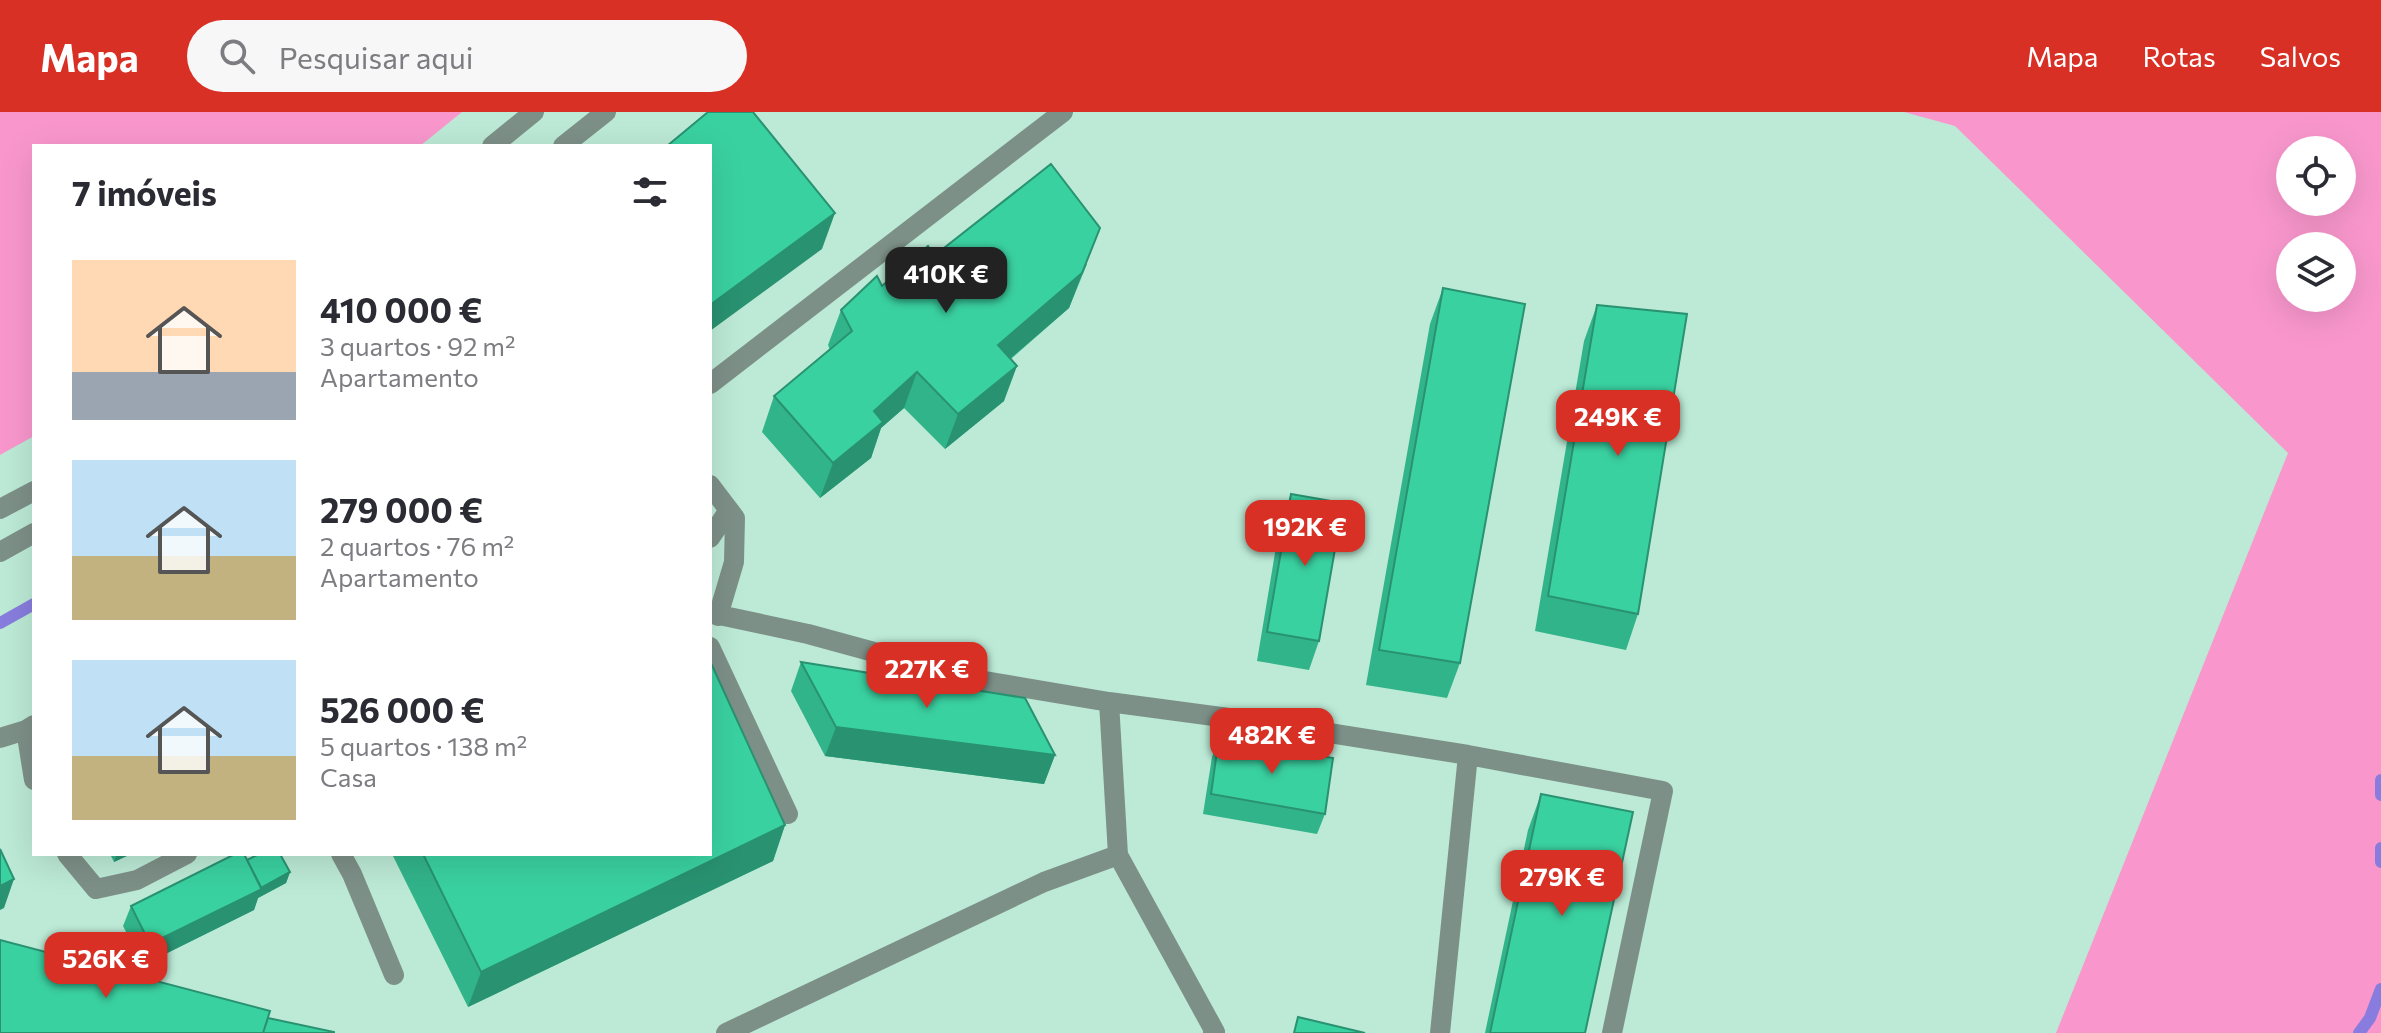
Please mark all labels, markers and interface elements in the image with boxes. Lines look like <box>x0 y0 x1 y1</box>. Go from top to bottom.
search box <box>187 20 747 92</box>
text: Mapa <box>40 33 139 80</box>
icon: search <box>215 34 259 78</box>
text: Pesquisar aqui <box>279 38 473 75</box>
text: Mapa <box>2026 39 2099 73</box>
text: Rotas <box>2143 39 2216 73</box>
text: Salvos <box>2260 39 2341 73</box>
map controls <box>2276 136 2356 312</box>
button: locate <box>2276 136 2356 216</box>
icon: filters <box>628 170 672 214</box>
text: 7 imóveis <box>72 171 217 213</box>
button: layers <box>2276 232 2356 312</box>
pin: 410K € <box>881 247 1011 315</box>
text: 410K € <box>903 257 989 288</box>
text: 410 000 € <box>320 288 483 330</box>
icon: home <box>136 292 232 388</box>
text: 3 quartos · 92 m² <box>320 330 515 361</box>
text: Apartamento <box>320 361 479 392</box>
pin: 249K € <box>1553 390 1683 458</box>
text: 249K € <box>1574 400 1662 431</box>
text: 279 000 € <box>320 488 483 530</box>
icon: home <box>136 492 232 588</box>
pin: 192K € <box>1240 500 1370 568</box>
text: 192K € <box>1263 510 1347 541</box>
text: 2 quartos · 76 m² <box>320 530 514 561</box>
text: Apartamento <box>320 561 479 592</box>
pin: 227K € <box>862 642 992 710</box>
text: 227K € <box>884 652 970 683</box>
text: 526 000 € <box>320 688 485 730</box>
icon: home <box>136 692 232 788</box>
pin: 482K € <box>1207 708 1337 776</box>
text: 482K € <box>1228 718 1316 749</box>
text: 5 quartos · 138 m² <box>320 730 527 761</box>
text: Casa <box>320 761 377 792</box>
pin: 279K € <box>1497 850 1627 918</box>
text: 279K € <box>1519 860 1605 891</box>
pin: 526K € <box>41 932 171 1000</box>
text: 526K € <box>62 942 150 973</box>

